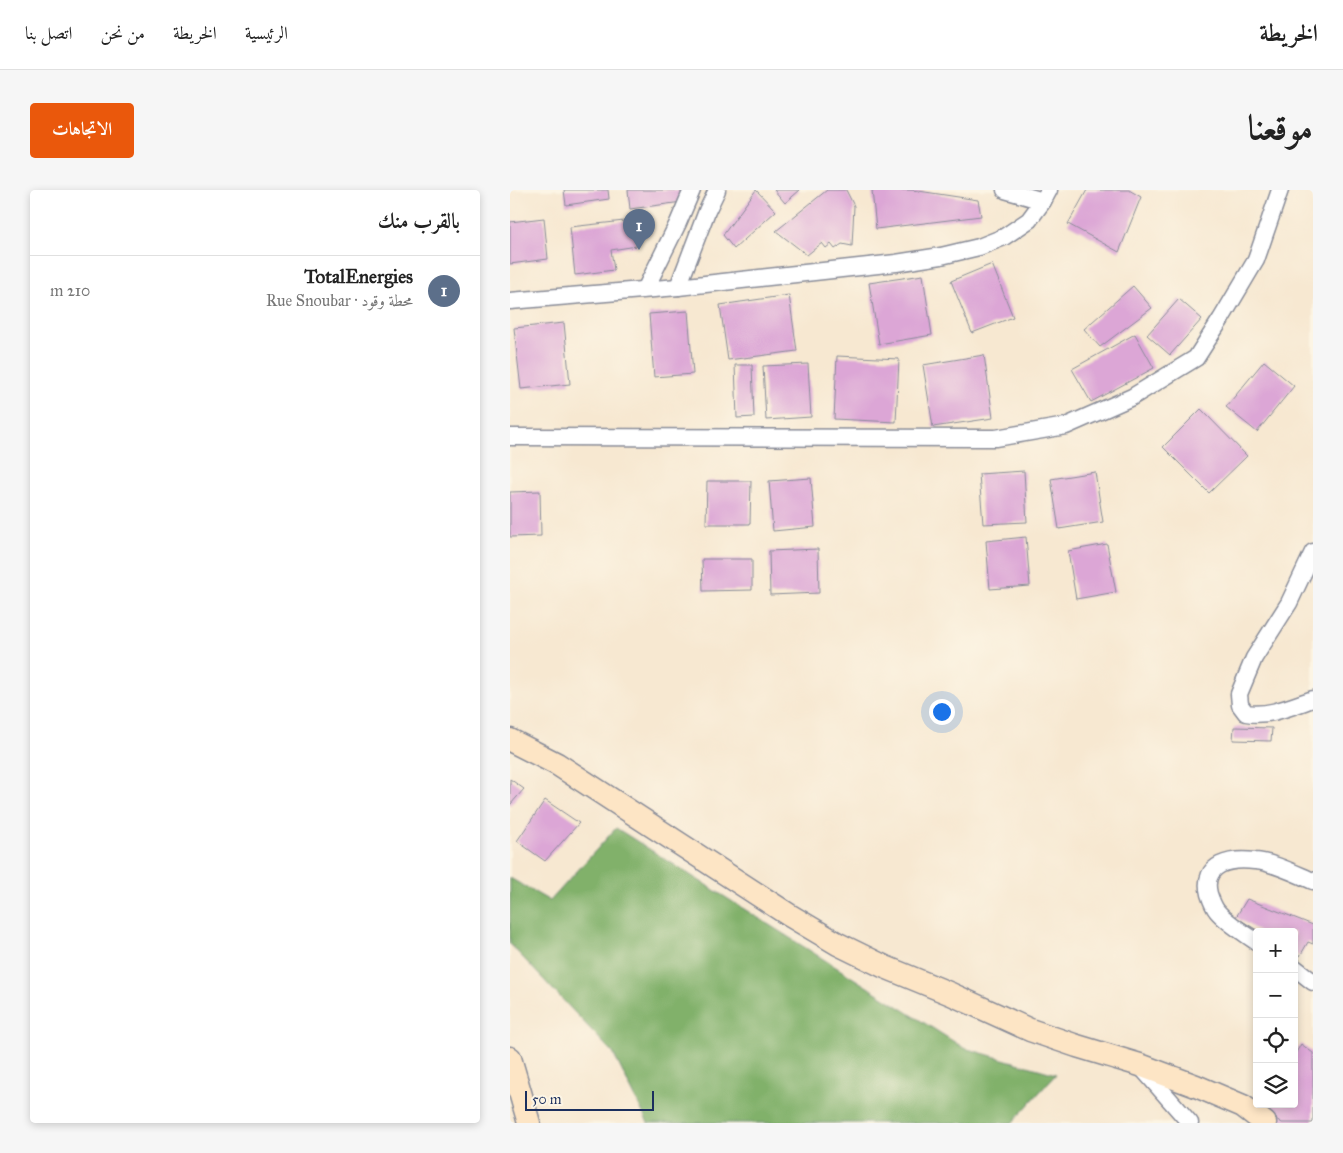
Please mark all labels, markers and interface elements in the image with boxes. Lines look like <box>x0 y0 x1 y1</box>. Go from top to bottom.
text: الخريطة <box>1260 18 1318 48</box>
text: اتصل بنا <box>25 22 72 44</box>
text: من نحن <box>100 22 145 44</box>
text: الخريطة <box>173 22 217 44</box>
text: الرئيسية <box>245 22 288 44</box>
button: الاتجاهات <box>30 103 134 158</box>
text: موقعنا <box>1248 106 1313 149</box>
text: بالقرب منك <box>378 208 460 234</box>
pin: 1 <box>623 209 655 250</box>
text: TotalEnergies <box>304 265 413 288</box>
text: 210 m <box>50 281 90 300</box>
text: 1 <box>441 281 447 300</box>
text: محطة وقود · Rue Snoubar <box>266 291 413 310</box>
your location <box>929 699 955 725</box>
map controls <box>1253 928 1298 1108</box>
button: + <box>1253 928 1298 973</box>
button: − <box>1253 973 1298 1018</box>
button: locate <box>1253 1018 1298 1063</box>
button: layers <box>1253 1063 1298 1108</box>
scale bar <box>525 1088 654 1111</box>
text: 50 m <box>532 1091 561 1108</box>

